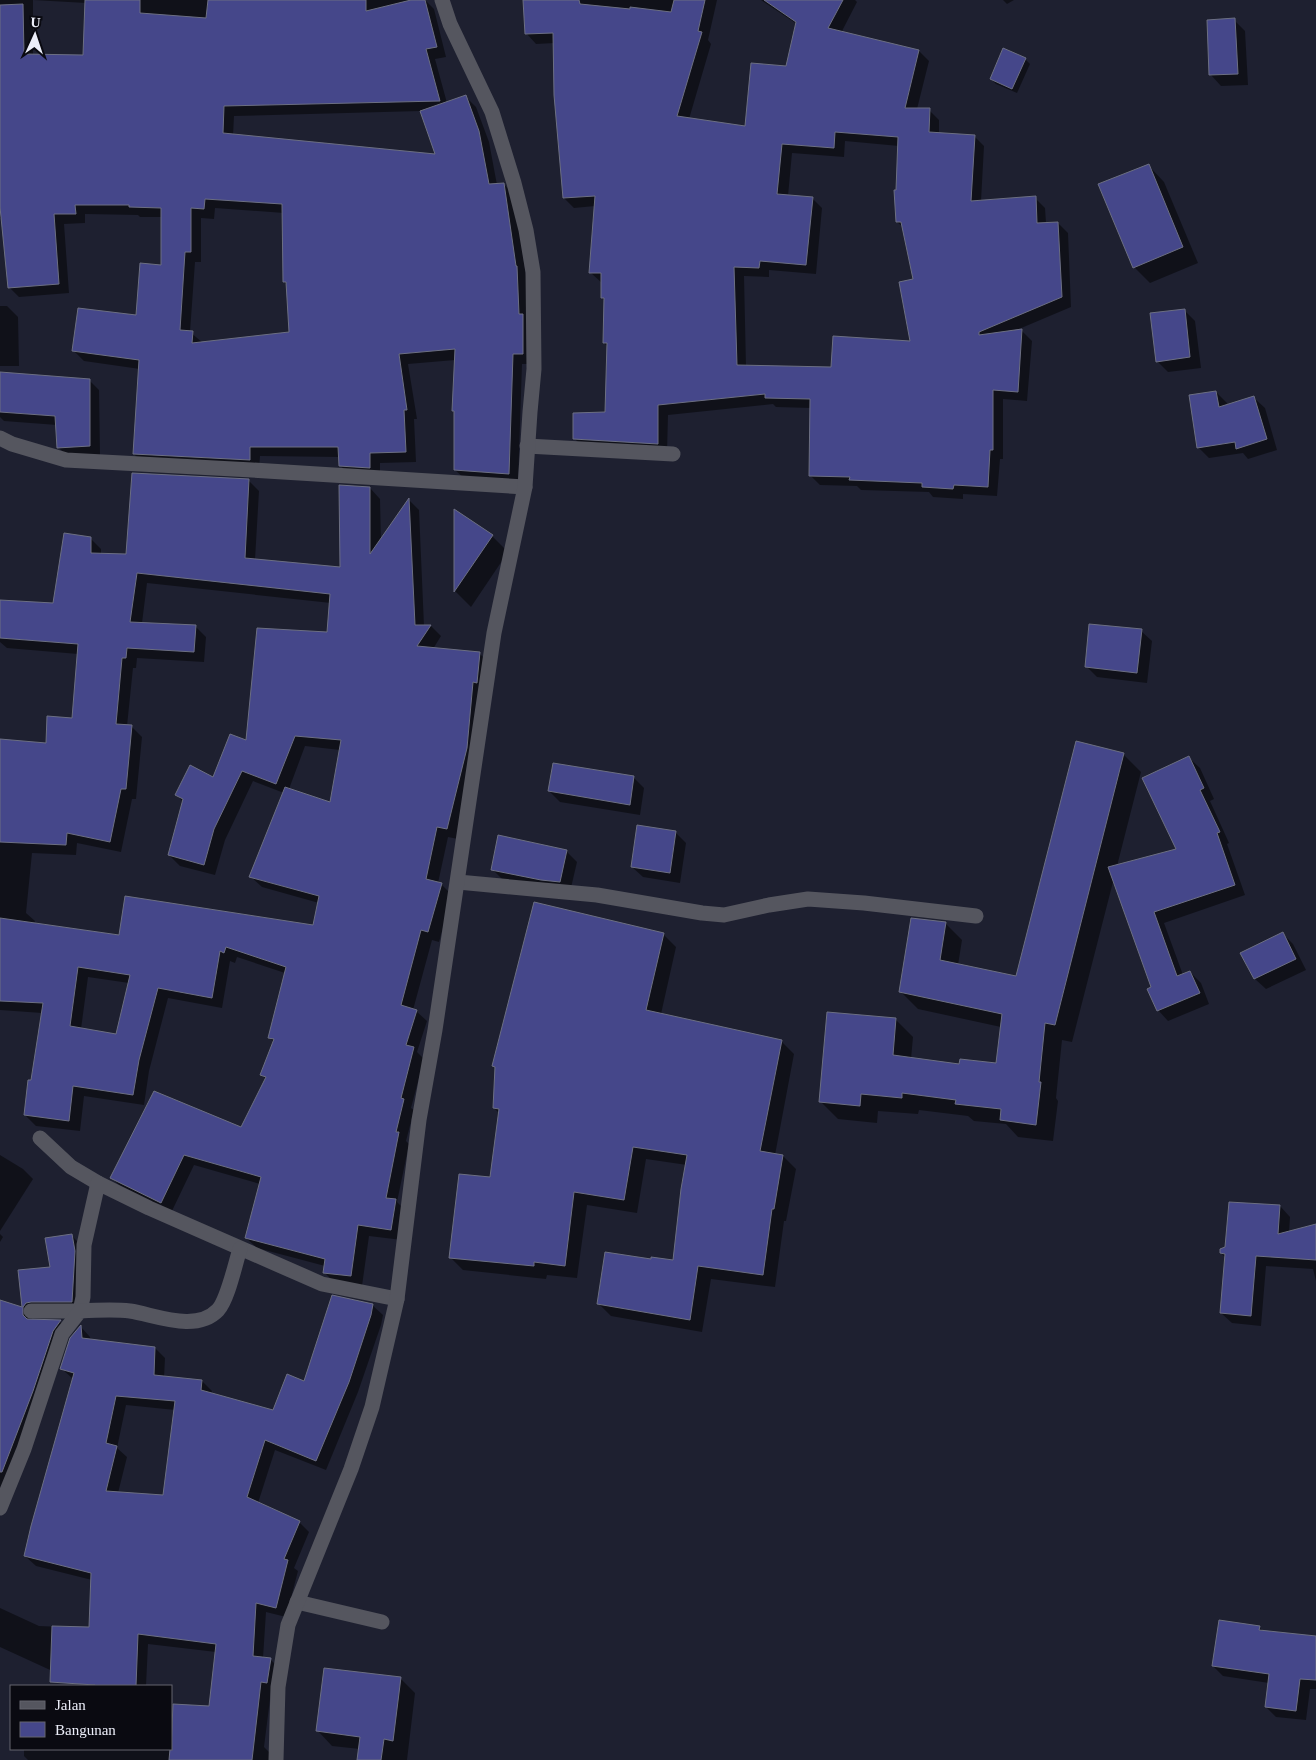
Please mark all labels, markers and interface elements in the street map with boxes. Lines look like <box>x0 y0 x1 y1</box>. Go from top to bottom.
north arrow <box>10 10 60 60</box>
text: U <box>30 15 41 30</box>
legend <box>10 1685 172 1750</box>
text: Jalan <box>55 1697 86 1713</box>
text: Bangunan <box>55 1722 116 1738</box>

